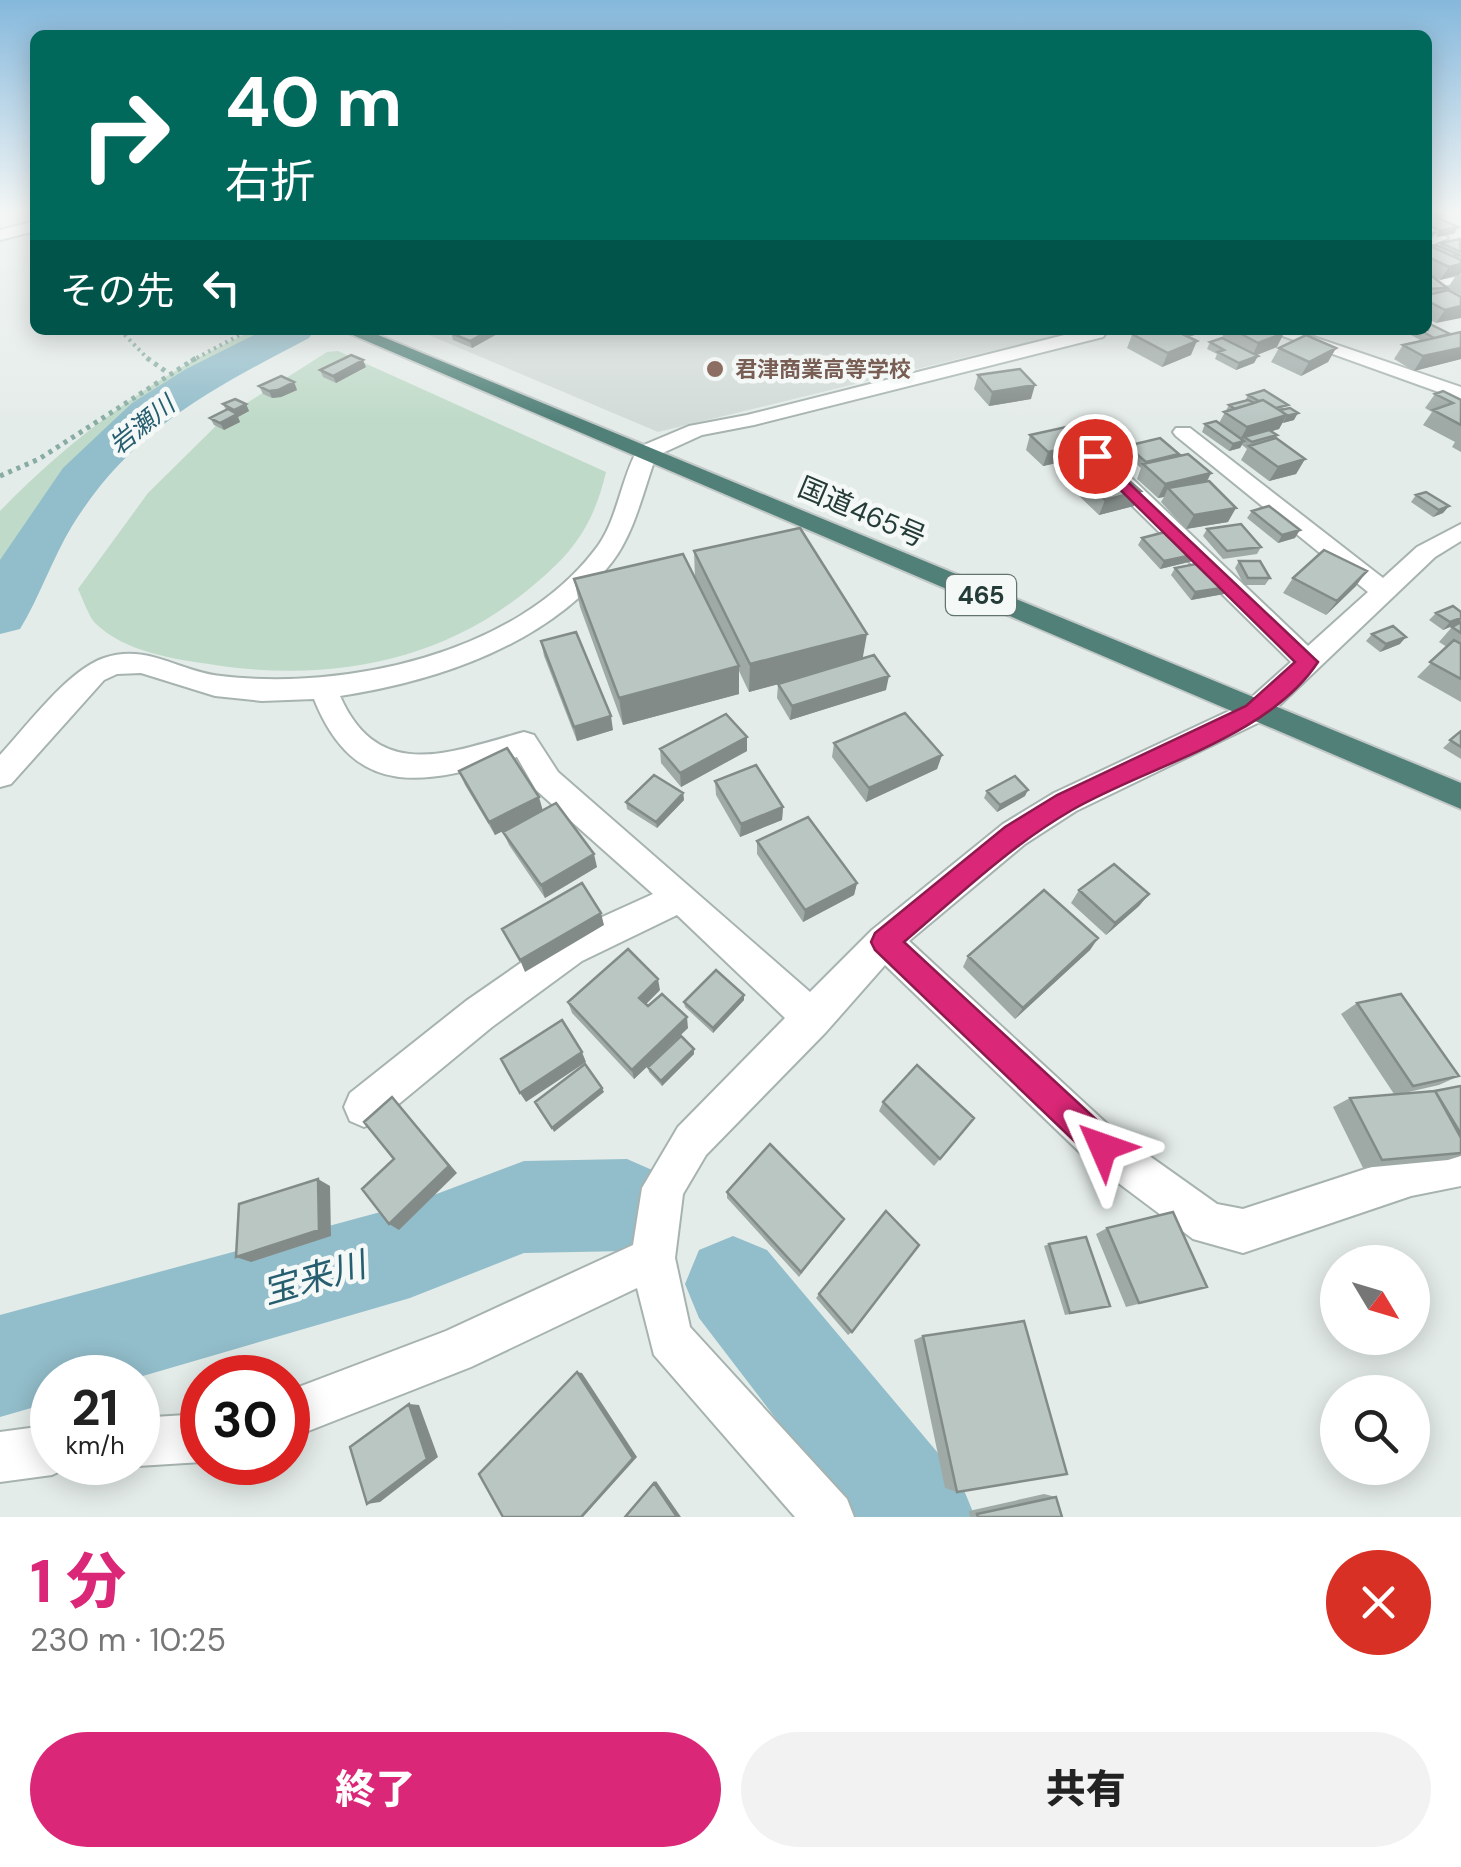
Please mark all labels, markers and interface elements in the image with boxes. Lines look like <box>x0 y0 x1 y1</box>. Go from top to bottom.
text: 40 m <box>225 57 402 148</box>
icon: right <box>60 70 190 200</box>
text: 右折 <box>225 152 315 211</box>
icon: left <box>194 260 249 315</box>
text: その先 <box>60 266 174 316</box>
place label: 君津商業高等学校 <box>735 355 911 384</box>
marker: 君津商業高等学校 <box>704 358 726 380</box>
water label: 岩瀬川 <box>102 387 184 461</box>
pin <box>1053 414 1138 499</box>
icon: arrive <box>1068 429 1123 484</box>
street label: 国道465号 <box>793 469 931 555</box>
road number: 465 <box>946 575 1016 615</box>
position arrow <box>1051 1095 1155 1199</box>
water label: 宝来川 <box>257 1240 375 1315</box>
north arrow <box>1320 1245 1430 1355</box>
map controls <box>1320 1245 1430 1485</box>
speed limit sign: 30 <box>180 1355 310 1485</box>
text: 21 <box>71 1375 119 1441</box>
button: search <box>1320 1375 1430 1485</box>
text: km/h <box>65 1429 125 1462</box>
text: 1 分 <box>30 1542 126 1621</box>
button: close <box>1326 1550 1431 1655</box>
text: 230 m · 10:25 <box>30 1619 226 1661</box>
button: 終了 <box>30 1732 721 1847</box>
button: 共有 <box>741 1732 1431 1847</box>

